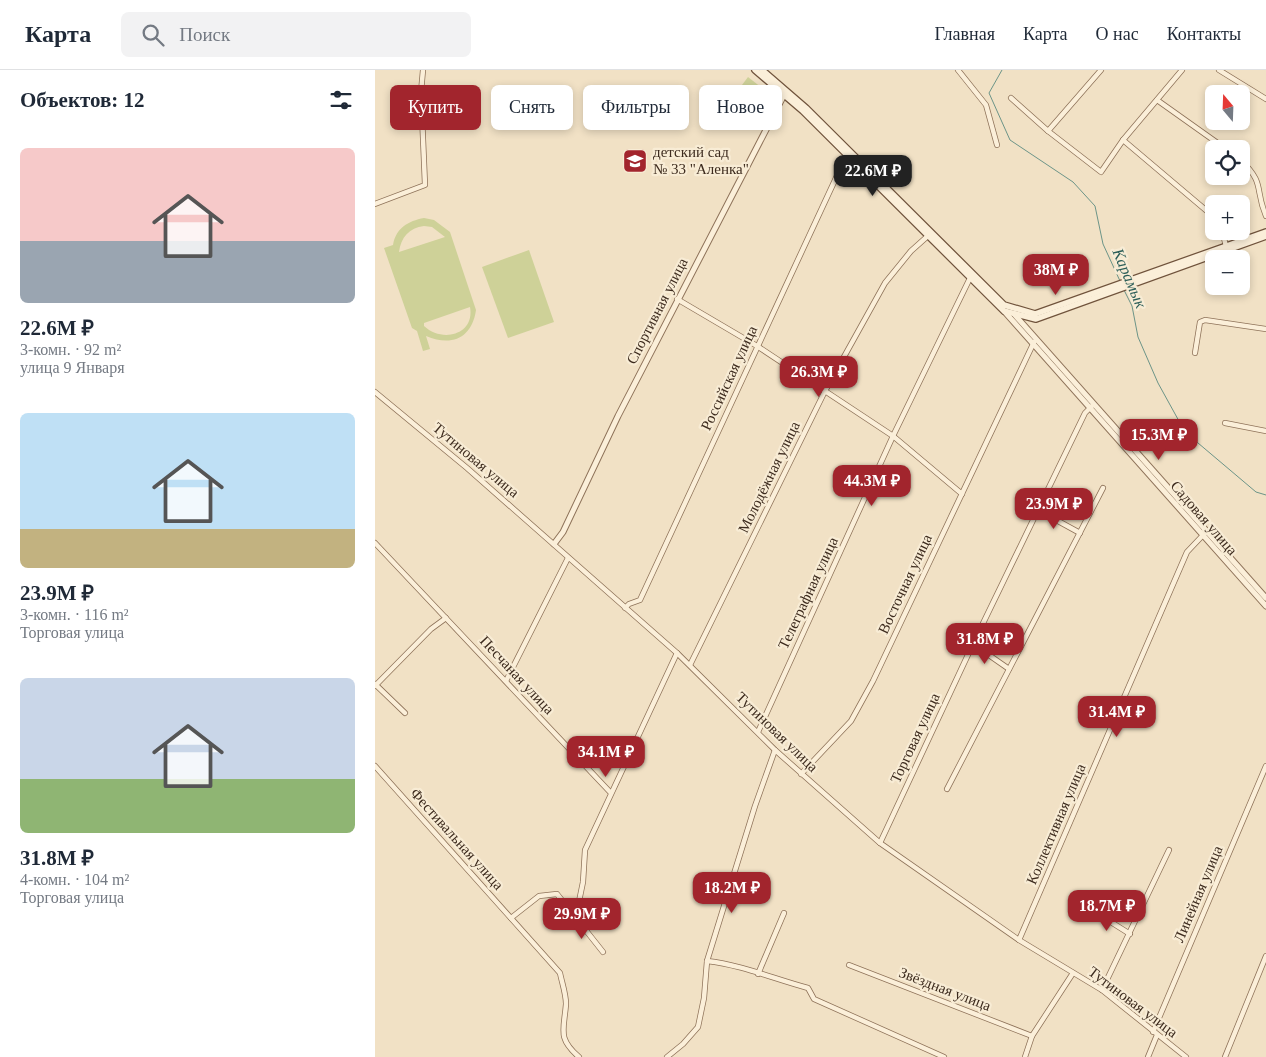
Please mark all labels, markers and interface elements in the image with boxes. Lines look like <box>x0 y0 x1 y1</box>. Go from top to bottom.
search box <box>121 12 471 57</box>
text: Карта <box>25 21 91 47</box>
icon: search <box>139 21 167 49</box>
text: Поиск <box>179 24 230 45</box>
text: Главная <box>935 24 995 44</box>
text: Карта <box>1023 24 1068 44</box>
text: О нас <box>1096 24 1139 44</box>
text: Контакты <box>1167 24 1241 44</box>
chip: Купить <box>390 85 481 130</box>
chip: Снять <box>491 85 573 130</box>
chip: Фильтры <box>583 85 689 130</box>
chip: Новое <box>699 85 782 130</box>
north arrow <box>1205 85 1250 130</box>
map controls <box>1205 85 1250 295</box>
icon: filters <box>327 86 355 114</box>
text: Объектов: 12 <box>20 88 145 112</box>
button: locate <box>1205 140 1250 185</box>
place label: детский сад № 33 "Аленка" <box>653 144 749 177</box>
school or university icon: детский сад № 33 "Аленка" <box>622 148 648 174</box>
pin: 22.6M ₽ <box>827 154 919 197</box>
text: 22.6M ₽ <box>845 162 901 179</box>
icon: home <box>143 181 233 271</box>
button: + <box>1205 195 1250 240</box>
water label: Карамык <box>1108 245 1150 311</box>
button: − <box>1205 250 1250 295</box>
pin: 38M ₽ <box>1021 254 1091 296</box>
street label: Спортивная улица <box>623 255 691 367</box>
text: 38M ₽ <box>1034 261 1078 278</box>
text: 22.6M ₽ <box>20 316 94 340</box>
street label: Российская улица <box>698 323 760 433</box>
text: 3-комн. · 92 m² <box>20 341 121 358</box>
pin: 26.3M ₽ <box>773 356 865 398</box>
text: улица 9 Января <box>20 359 125 376</box>
text: 26.3M ₽ <box>791 363 847 380</box>
street label: Молодёжная улица <box>735 418 803 535</box>
pin: 15.3M ₽ <box>1113 418 1205 461</box>
street label: Тутиновая улица <box>430 419 522 501</box>
text: 15.3M ₽ <box>1131 426 1187 443</box>
icon: home <box>143 446 233 536</box>
pin: 44.3M ₽ <box>826 464 918 507</box>
text: 44.3M ₽ <box>844 472 900 489</box>
street label: Садовая улица <box>1167 478 1241 559</box>
pin: 23.9M ₽ <box>1008 488 1100 530</box>
text: 23.9M ₽ <box>1026 495 1082 512</box>
street label: Восточная улица <box>875 531 935 636</box>
street label: Телеграфная улица <box>775 534 841 652</box>
text: 23.9M ₽ <box>20 581 94 605</box>
text: 3-комн. · 116 m² <box>20 606 129 623</box>
pin: 31.8M ₽ <box>939 622 1031 665</box>
text: Торговая улица <box>20 624 124 641</box>
text: 31.8M ₽ <box>957 630 1013 647</box>
street label: Песчаная улица <box>477 633 557 718</box>
street label: Тутиновая улица <box>733 689 821 775</box>
street label: Торговая улица <box>887 690 943 786</box>
pin: 31.4M ₽ <box>1071 696 1163 738</box>
text: 31.4M ₽ <box>1089 703 1145 720</box>
icon: home <box>143 711 233 801</box>
pin: 34.1M ₽ <box>560 736 652 778</box>
text: 34.1M ₽ <box>578 743 634 760</box>
street label: Коллективная улица <box>1023 761 1089 887</box>
street label: Фестивальная улица <box>407 785 507 893</box>
street label: Линейная улица <box>1170 843 1226 945</box>
text: 31.8M ₽ <box>20 846 94 870</box>
text: 4-комн. · 104 m² <box>20 871 129 888</box>
pin: 18.2M ₽ <box>686 872 778 914</box>
text: 18.2M ₽ <box>704 879 760 896</box>
text: Торговая улица <box>20 889 124 906</box>
pin: 18.7M ₽ <box>1061 890 1153 932</box>
text: 18.7M ₽ <box>1079 897 1135 914</box>
pin: 29.9M ₽ <box>536 898 628 940</box>
text: 29.9M ₽ <box>554 905 610 922</box>
street label: Тутиновая улица <box>1085 963 1181 1041</box>
street label: Звёздная улица <box>897 964 993 1014</box>

